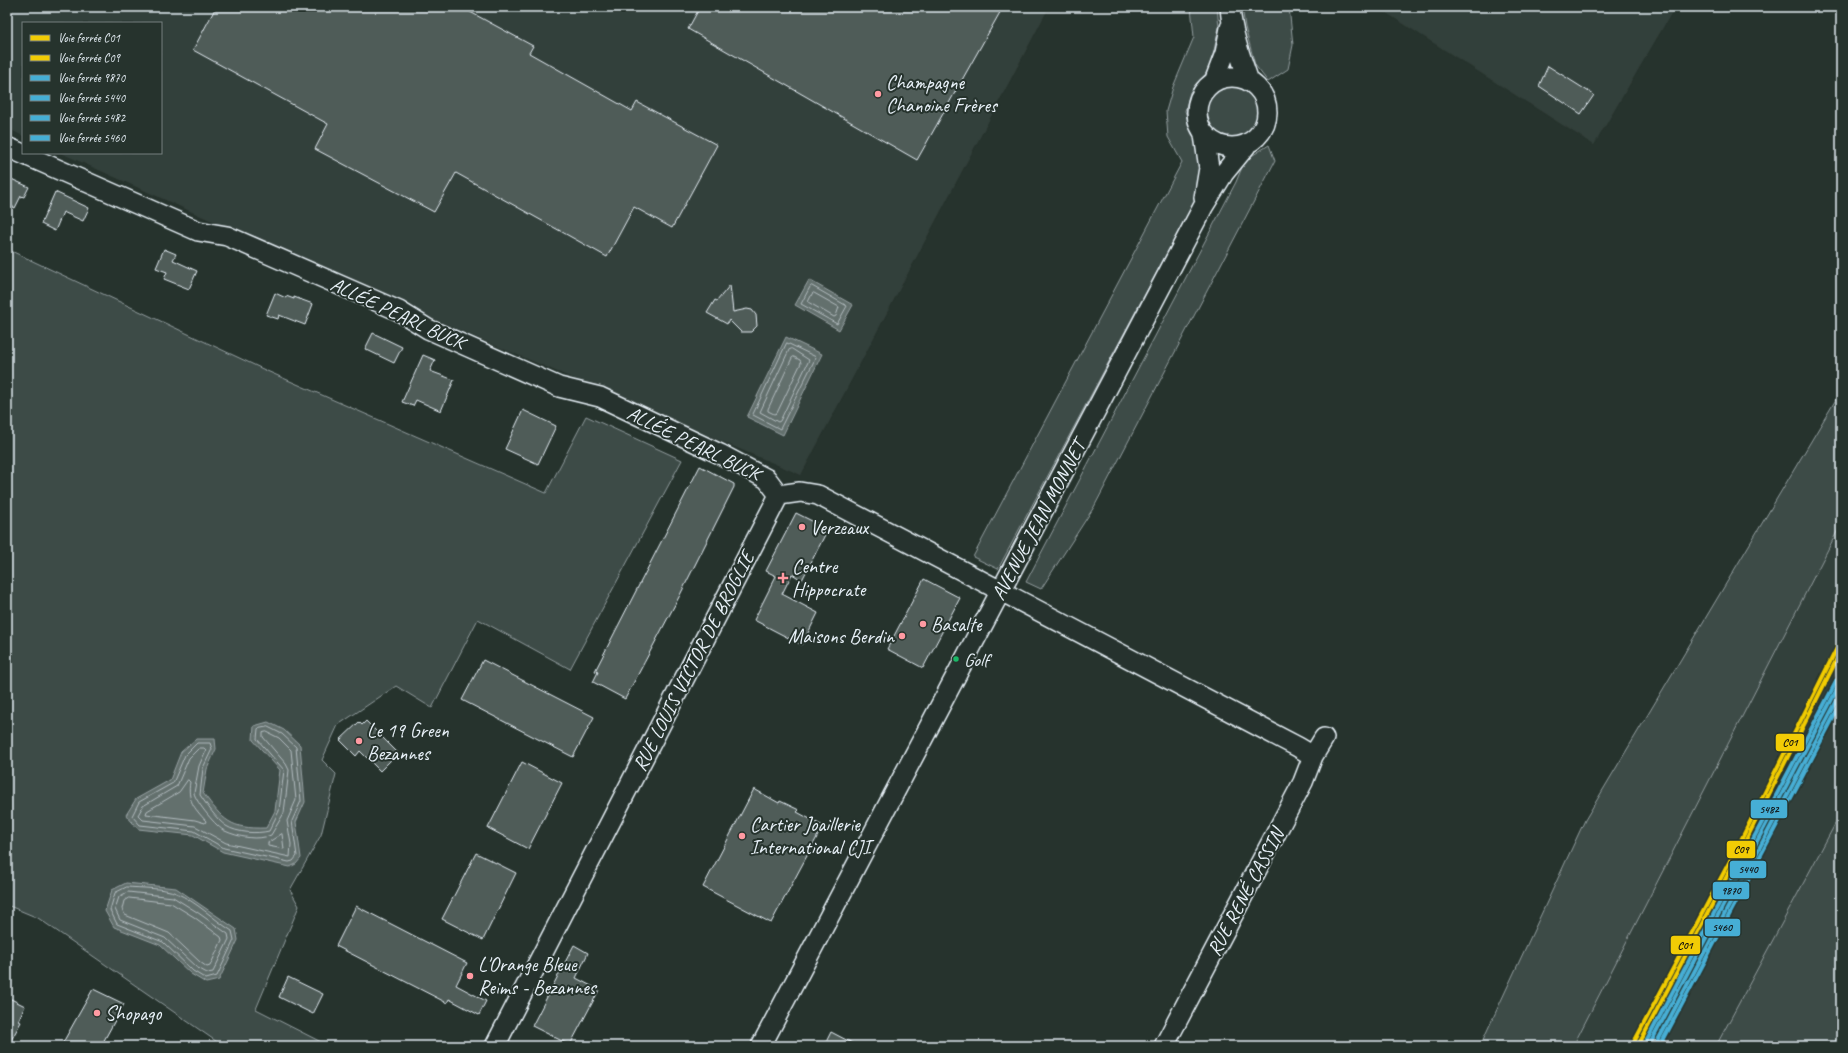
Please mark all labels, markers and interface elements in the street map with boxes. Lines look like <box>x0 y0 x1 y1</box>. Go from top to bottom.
legend <box>22 22 162 154</box>
text: Voie ferrée C01 <box>58 30 121 46</box>
text: Voie ferrée C09 <box>58 50 122 66</box>
text: Voie ferrée 9870 <box>58 70 127 86</box>
place label: Champagne Chanoine Frères <box>886 70 999 118</box>
marker: Champagne Chanoine Frères <box>873 89 883 99</box>
text: Voie ferrée 5440 <box>58 90 127 106</box>
text: Voie ferrée 5482 <box>58 110 127 126</box>
text: Voie ferrée 5460 <box>58 130 127 146</box>
street label: ALLÉE PEARL BUCK <box>327 271 472 357</box>
street label: ALLÉE PEARL BUCK <box>623 400 767 488</box>
street label: AVENUE JEAN MONNET <box>986 432 1093 604</box>
place label: Verzeaux <box>810 515 870 540</box>
marker: Verzeaux <box>797 522 807 532</box>
street label: RUE LOUIS VICTOR DE BROGLIE <box>627 545 761 775</box>
place label: Centre Hippocrate <box>792 554 867 602</box>
marker: Centre Hippocrate <box>777 572 789 584</box>
place label: Basalte <box>931 612 983 637</box>
marker: Basalte <box>918 619 928 629</box>
place label: Maisons Berdin <box>788 624 895 649</box>
marker: Maisons Berdin <box>897 631 907 641</box>
place label: Golf <box>964 648 993 672</box>
marker: Golf <box>951 654 961 664</box>
place label: Le 19 Green Bezannes <box>367 718 450 766</box>
line badge: C01 <box>1775 733 1805 752</box>
text: C01 <box>1782 735 1799 749</box>
marker: Le 19 Green Bezannes <box>354 736 364 746</box>
line badge: 5482 <box>1750 799 1788 819</box>
text: 5482 <box>1759 802 1780 816</box>
place label: Cartier Joaillerie International CJI <box>750 812 875 860</box>
street label: RUE RENÉ CASSIN <box>1201 822 1291 960</box>
marker: Cartier Joaillerie International CJI <box>737 831 747 841</box>
line badge: C09 <box>1726 840 1756 859</box>
text: C09 <box>1733 842 1750 856</box>
line badge: 5440 <box>1729 860 1767 879</box>
text: 5440 <box>1738 862 1759 876</box>
line badge: 9870 <box>1712 881 1750 900</box>
text: 9870 <box>1721 883 1742 897</box>
line badge: 5460 <box>1704 918 1741 937</box>
text: 5460 <box>1712 920 1733 934</box>
line badge: C01 <box>1670 935 1701 955</box>
text: C01 <box>1677 938 1694 952</box>
place label: L'Orange Bleue Reims - Bezannes <box>478 952 598 1000</box>
marker: L'Orange Bleue Reims - Bezannes <box>465 971 475 981</box>
place label: Shopago <box>105 1001 162 1026</box>
marker: Shopago <box>92 1008 102 1018</box>

